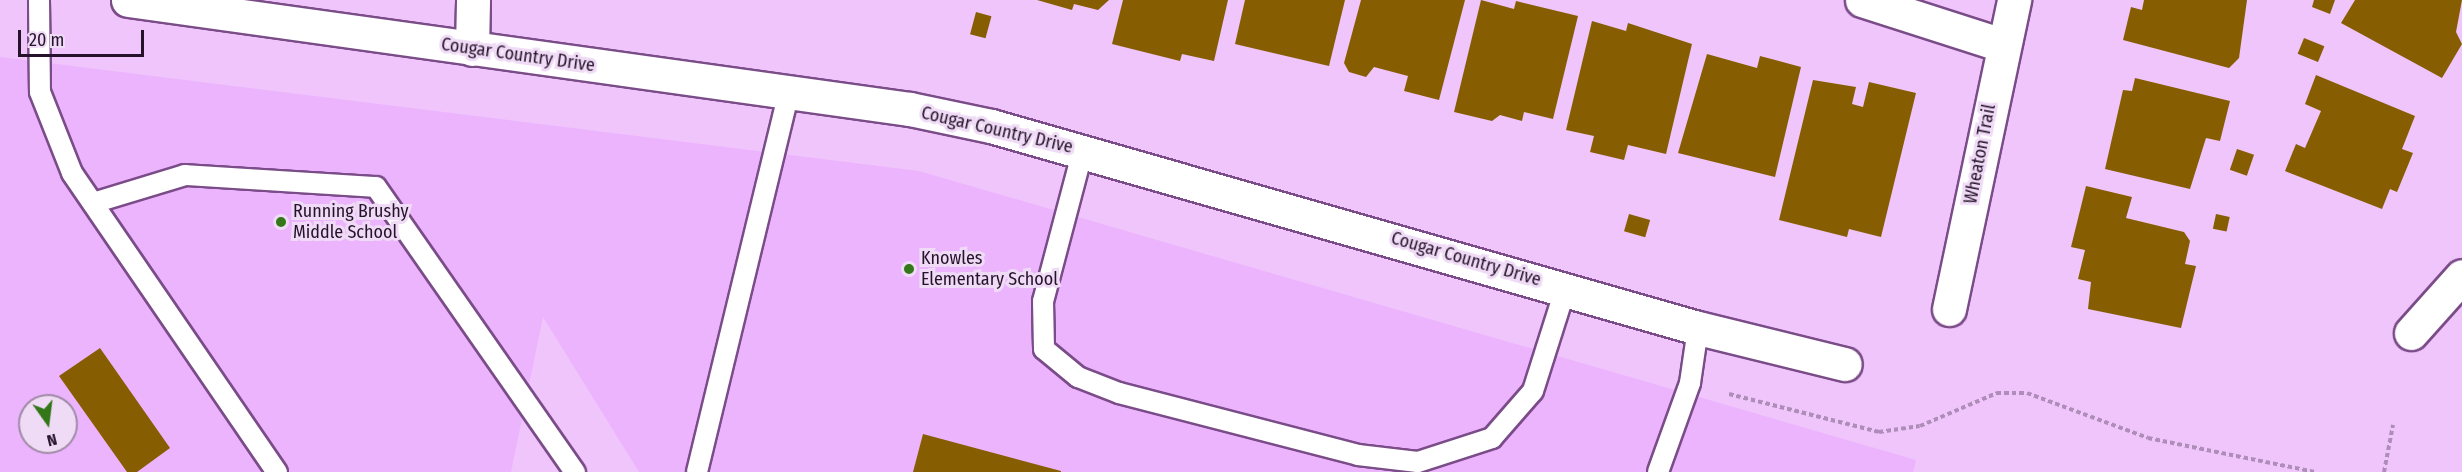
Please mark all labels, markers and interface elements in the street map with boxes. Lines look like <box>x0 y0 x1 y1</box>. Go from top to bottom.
scale bar <box>21 18 147 56</box>
text: 20 m <box>29 29 64 51</box>
street label: Cougar Country Drive <box>440 34 596 76</box>
street label: Cougar Country Drive <box>919 102 1075 158</box>
street label: Wheaton Trail <box>1960 102 2000 206</box>
place label: Running Brushy Middle School <box>293 201 409 244</box>
marker: Running Brushy Middle School <box>274 215 288 229</box>
street label: Cougar Country Drive <box>1389 227 1543 291</box>
place label: Knowles Elementary School <box>921 248 1058 290</box>
marker: Knowles Elementary School <box>902 262 916 276</box>
north arrow <box>18 394 78 454</box>
text: N <box>45 430 59 450</box>

